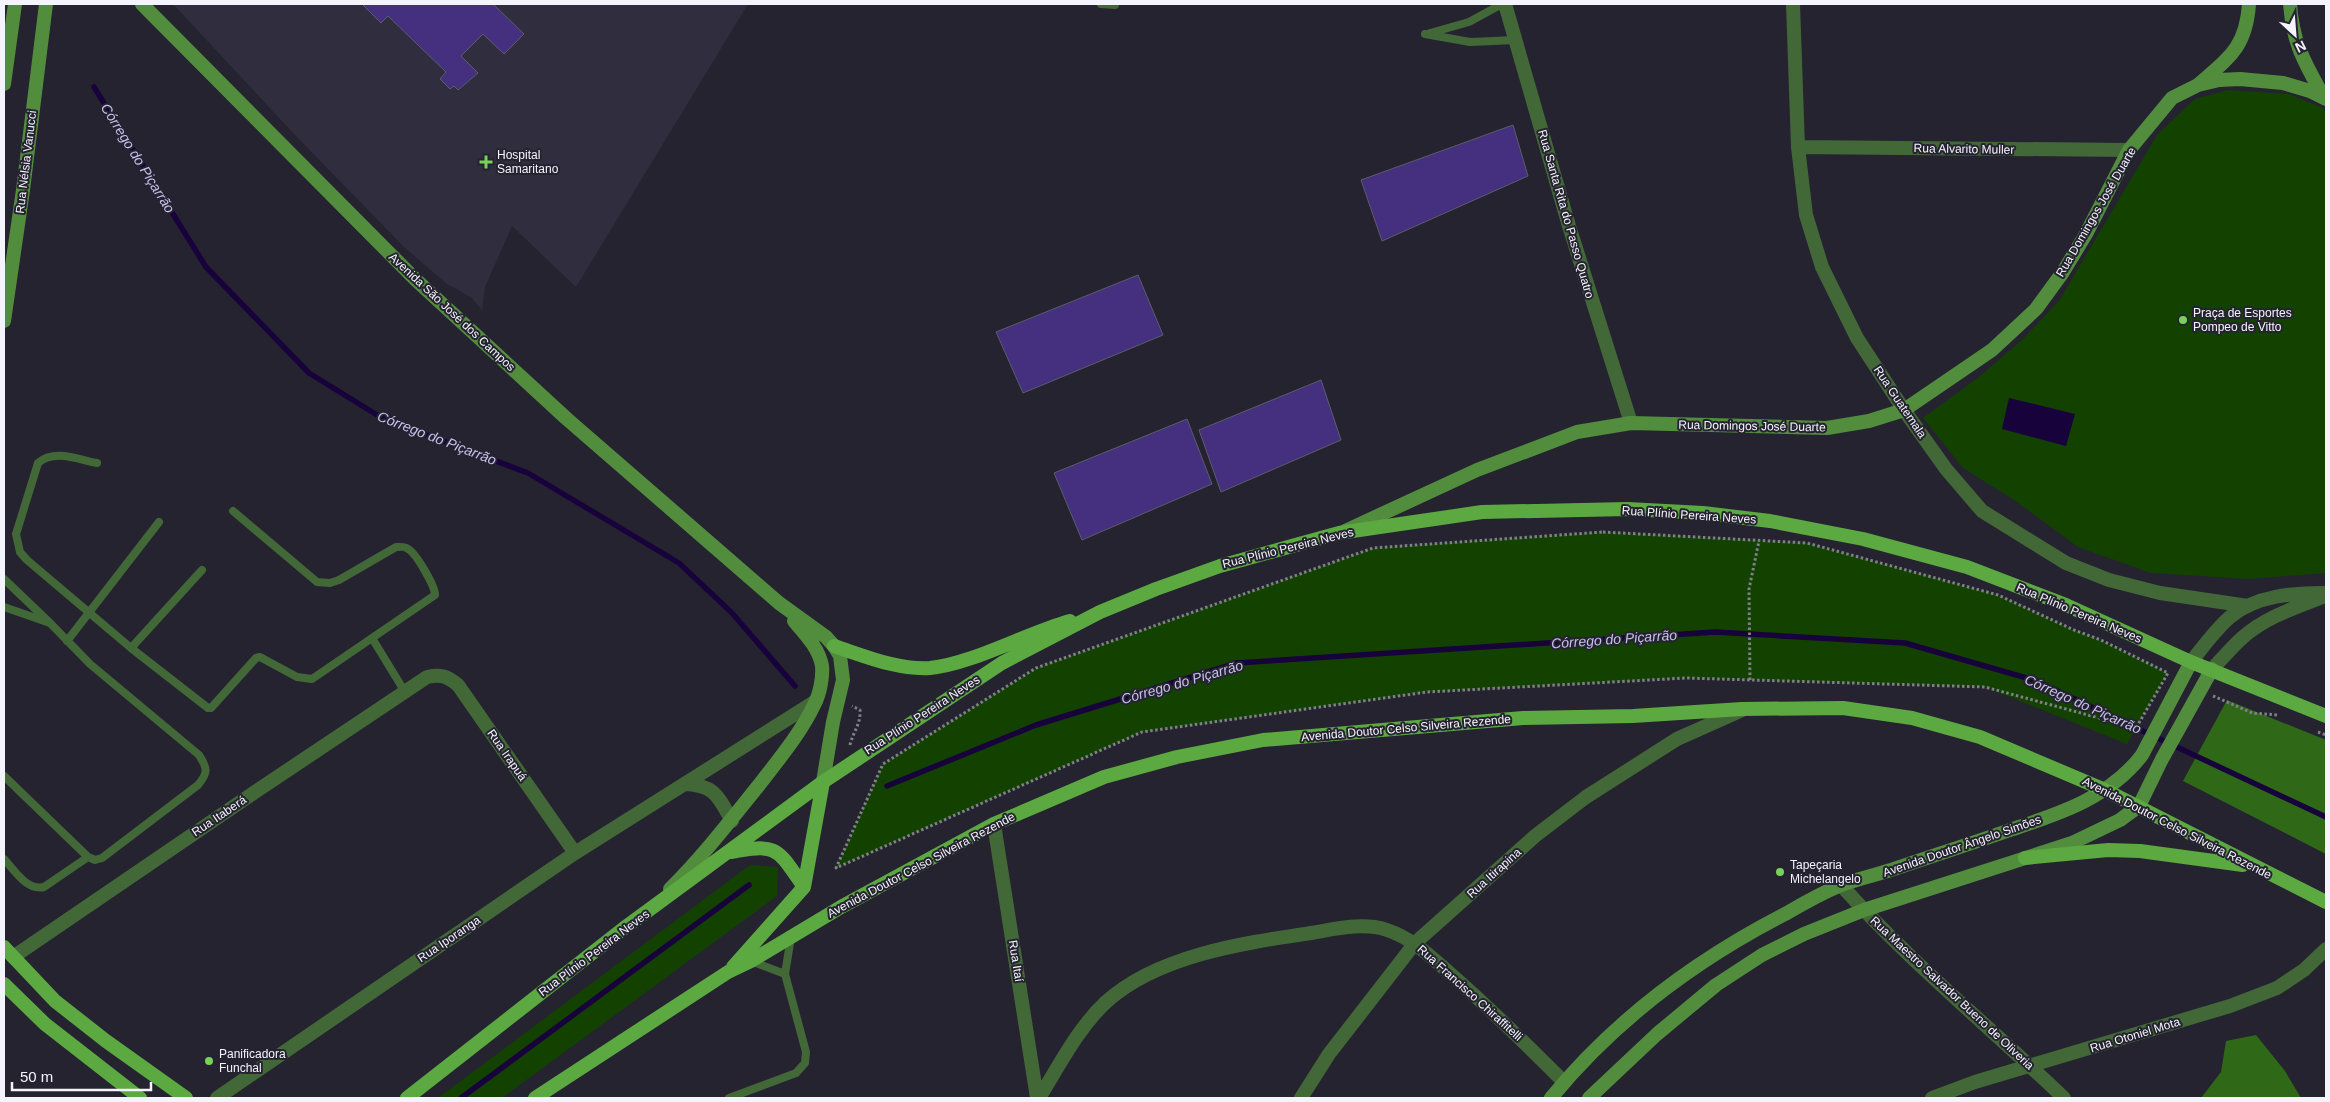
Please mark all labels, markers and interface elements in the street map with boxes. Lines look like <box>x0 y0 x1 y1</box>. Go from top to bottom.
north arrow <box>2270 10 2320 60</box>
text: N <box>2293 37 2309 56</box>
water label: Córrego do Piçarrão <box>98 100 178 216</box>
street label: Rua Nélsia Vanucci <box>13 110 39 214</box>
street label: Rua Santa Rita do Passo Quatro <box>1535 128 1597 300</box>
street label: Rua Alvarito Muller <box>1914 141 2014 157</box>
street label: Rua Domingos José Duarte <box>2053 144 2139 279</box>
place label: Hospital Samaritano <box>497 148 559 176</box>
marker: Hospital Samaritano <box>479 155 493 169</box>
street label: Avenida São José dos Campos <box>386 250 518 374</box>
place label: Praça de Esportes Pompeo de Vitto <box>2193 306 2292 334</box>
marker: Praça de Esportes Pompeo de Vitto <box>2177 314 2189 326</box>
street label: Rua Guatemala <box>1871 363 1929 441</box>
water label: Córrego do Piçarrão <box>375 408 499 468</box>
street label: Rua Domingos José Duarte <box>1678 418 1826 434</box>
street label: Rua Plínio Pereira Neves <box>1621 503 1757 527</box>
street label: Rua Plínio Pereira Neves <box>1221 525 1355 571</box>
street label: Rua Plínio Pereira Neves <box>2014 580 2144 646</box>
water label: Córrego do Piçarrão <box>1551 627 1678 651</box>
water label: Córrego do Piçarrão <box>1119 657 1245 707</box>
water label: Córrego do Piçarrão <box>2022 671 2144 737</box>
street label: Rua Plínio Pereira Neves <box>862 672 982 758</box>
street label: Avenida Doutor Celso Silveira Rezende <box>1301 712 1512 744</box>
street label: Rua Irapuá <box>484 727 530 784</box>
street label: Avenida Doutor Celso Silveira Rezende <box>2080 774 2274 882</box>
street label: Rua Itaberá <box>189 792 249 839</box>
street label: Avenida Doutor Celso Silveira Rezende <box>825 809 1018 921</box>
street label: Avenida Doutor Ângelo Simões <box>1881 811 2043 880</box>
street label: Rua Itirapina <box>1464 845 1524 901</box>
place label: Tapeçaria Michelangelo <box>1790 858 1861 886</box>
marker: Tapeçaria Michelangelo <box>1774 866 1786 878</box>
street label: Rua Plínio Pereira Neves <box>536 907 652 999</box>
street label: Rua Iporanga <box>415 913 483 965</box>
street label: Rua Maestro Salvador Bueno de Oliveria <box>1867 914 2037 1073</box>
street label: Rua Itaí <box>1006 939 1026 984</box>
street label: Rua Francisco Chiraffitelli <box>1415 942 1525 1044</box>
street label: Rua Otoniel Mota <box>2088 1015 2182 1055</box>
place label: Panificadora Funchal <box>219 1047 286 1075</box>
marker: Panificadora Funchal <box>203 1055 215 1067</box>
scale bar <box>12 1060 151 1092</box>
text: 50 m <box>20 1068 53 1085</box>

